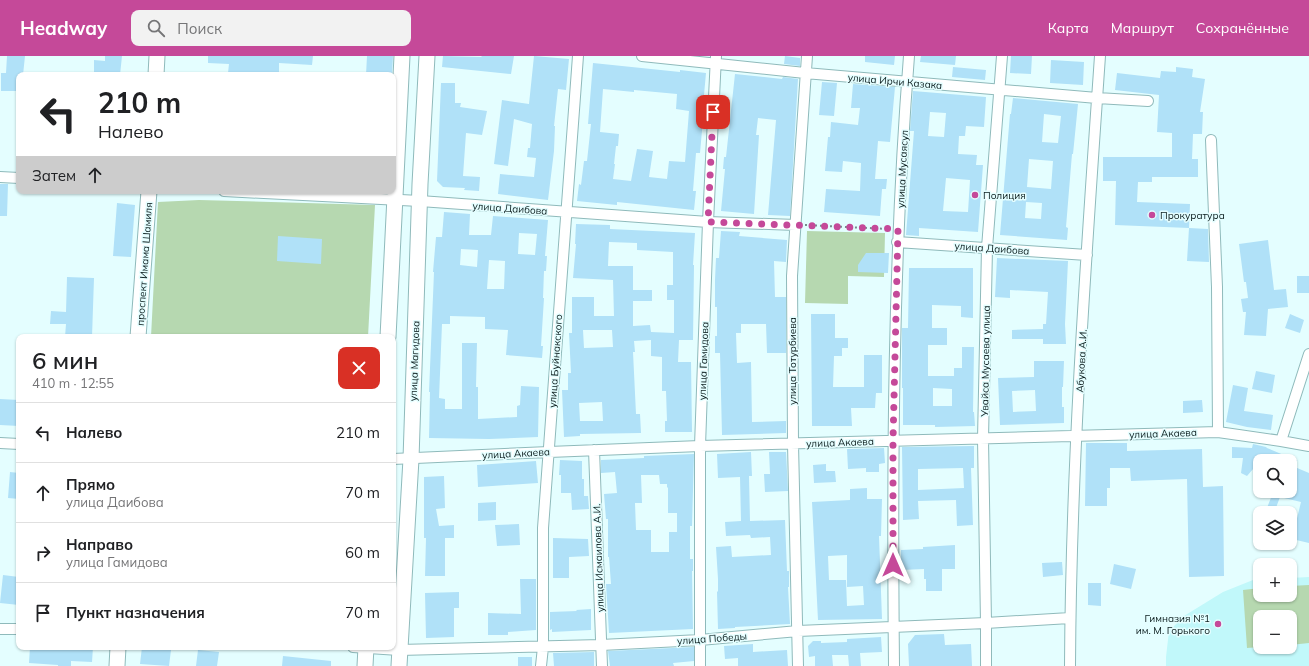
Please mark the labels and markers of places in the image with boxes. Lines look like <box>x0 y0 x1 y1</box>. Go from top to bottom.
pin <box>696 95 730 129</box>
place label: Полиция <box>983 189 1026 202</box>
marker: Полиция <box>970 190 980 200</box>
place label: Прокуратура <box>1160 209 1225 222</box>
marker: Прокуратура <box>1147 210 1157 220</box>
place label: Гимназия №1 им. М. Горького <box>1136 612 1210 637</box>
marker: Гимназия №1 им. М. Горького <box>1213 619 1223 629</box>

